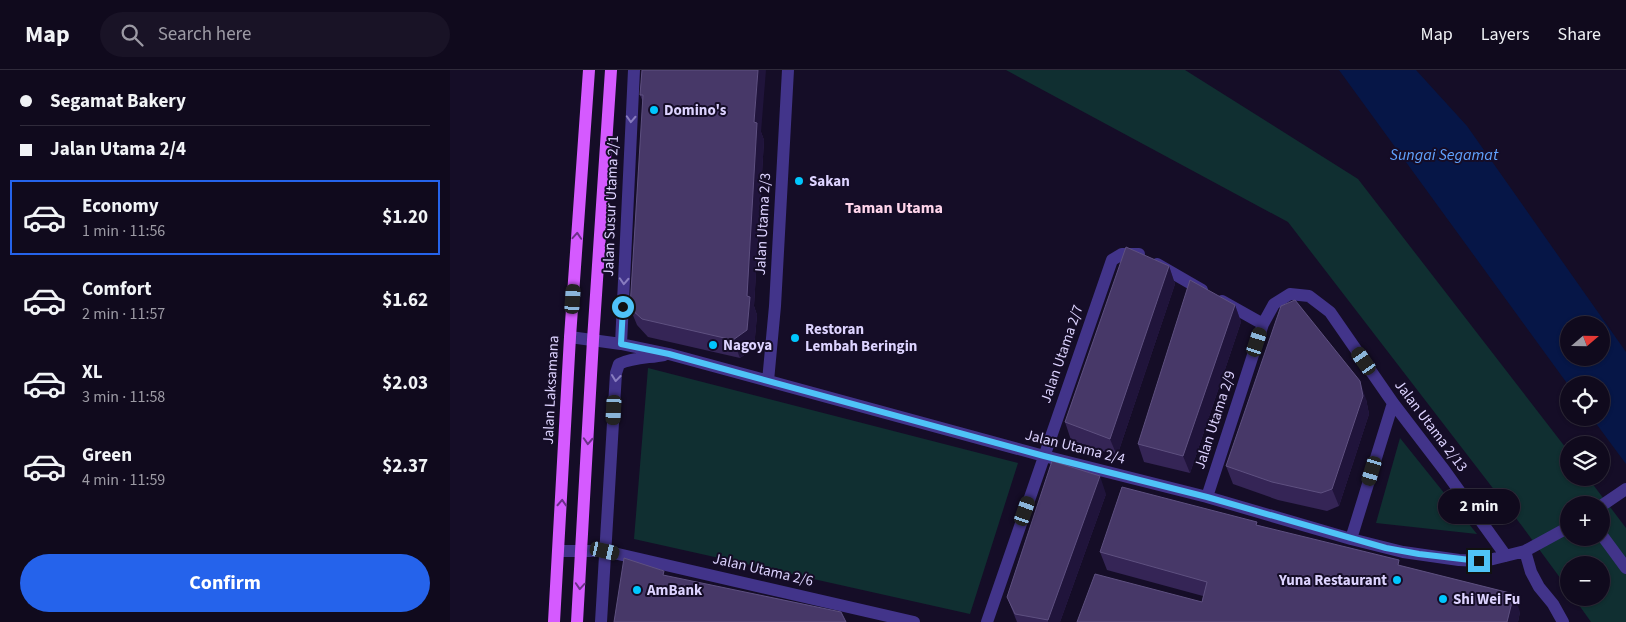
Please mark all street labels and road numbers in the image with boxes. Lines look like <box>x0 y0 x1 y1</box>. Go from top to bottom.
street label: Jalan Susur Utama 2/1 <box>598 135 624 277</box>
street label: Jalan Utama 2/3 <box>750 172 776 276</box>
street label: Jalan Utama 2/7 <box>1035 302 1089 406</box>
street label: Jalan Laksamana <box>538 335 564 445</box>
street label: Jalan Utama 2/9 <box>1189 368 1241 472</box>
street label: Jalan Utama 2/13 <box>1390 376 1472 476</box>
street label: Jalan Utama 2/4 <box>1023 424 1128 470</box>
street label: Jalan Utama 2/6 <box>711 548 815 592</box>

